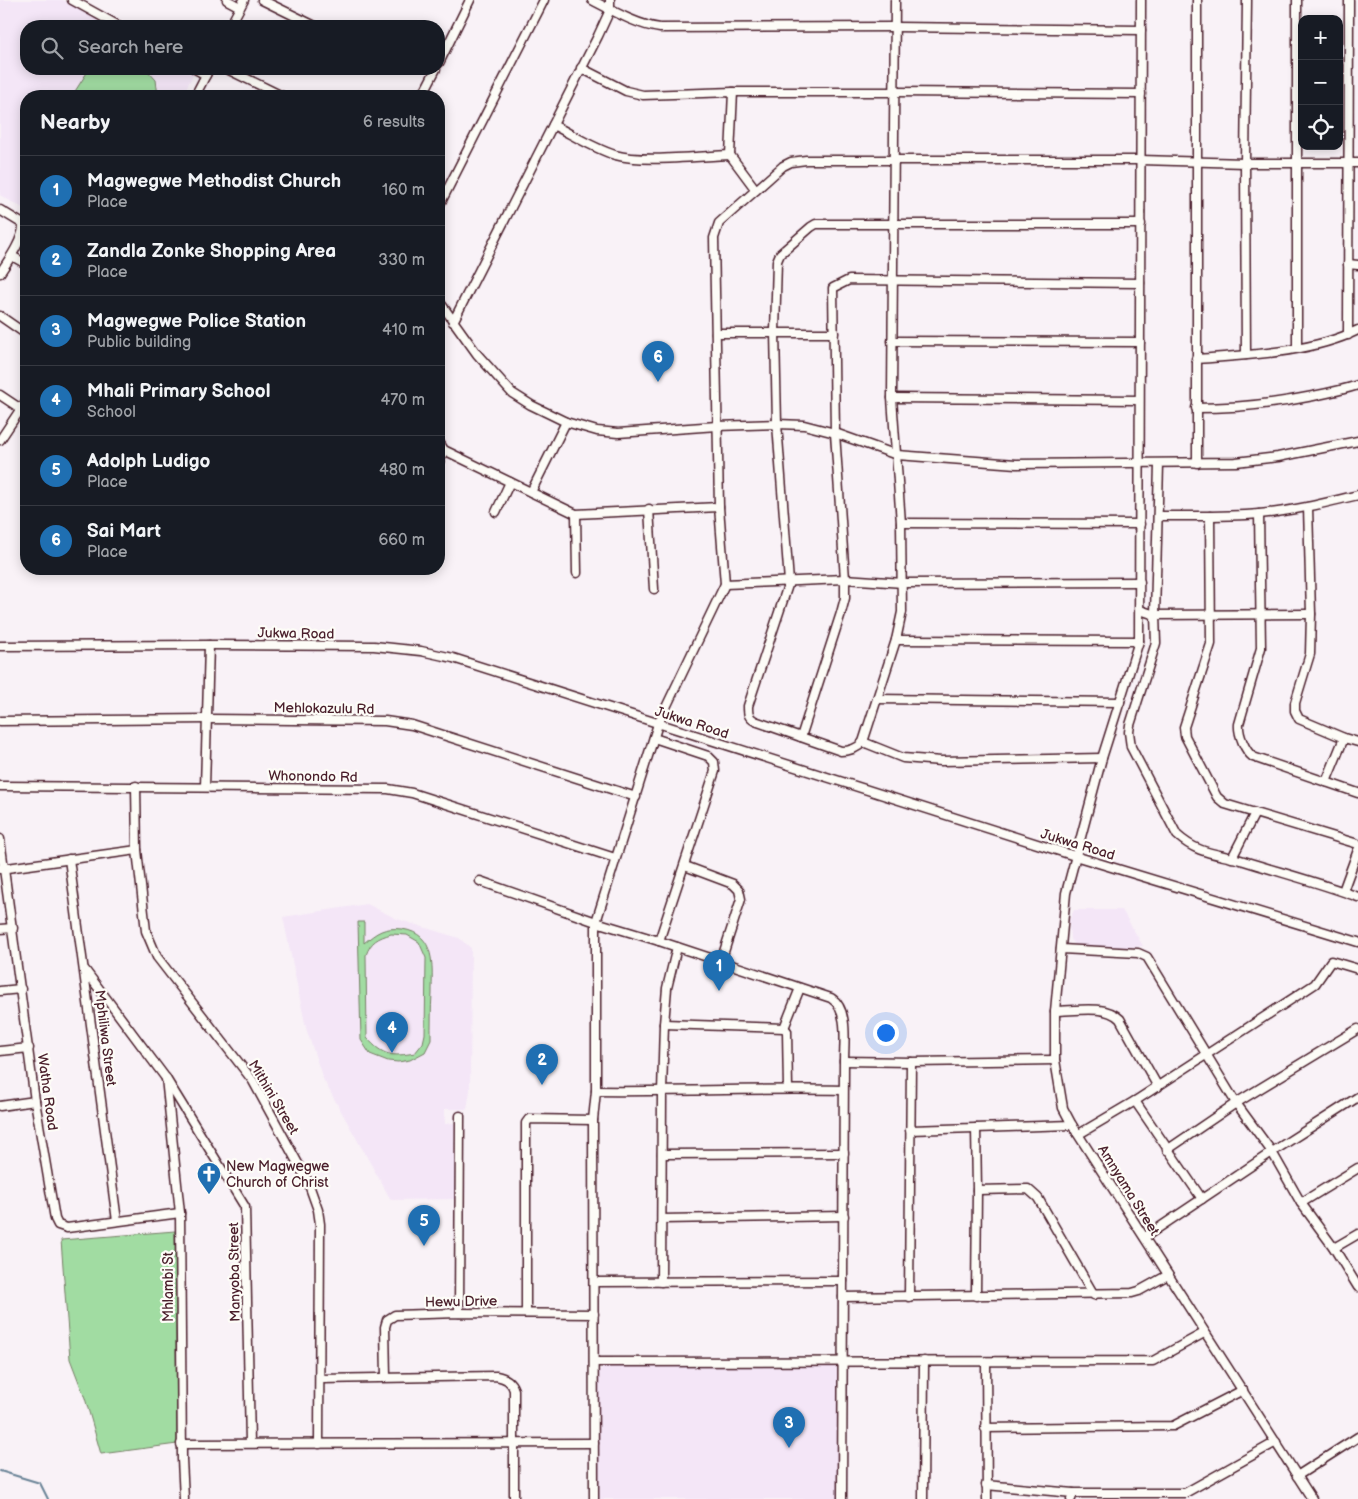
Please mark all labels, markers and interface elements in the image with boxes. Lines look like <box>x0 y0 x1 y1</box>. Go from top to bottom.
map controls <box>1298 15 1343 150</box>
button: + <box>1298 15 1343 60</box>
search box <box>20 20 445 75</box>
icon: search <box>38 34 66 62</box>
text: Search here <box>78 36 183 59</box>
button: − <box>1298 60 1343 105</box>
button: locate <box>1298 105 1343 150</box>
text: Nearby <box>40 110 110 135</box>
text: 6 results <box>363 113 425 132</box>
text: Magwegwe Methodist Church <box>87 170 341 193</box>
text: 1 <box>53 181 59 200</box>
text: 160 m <box>382 181 425 200</box>
text: Place <box>87 193 128 212</box>
text: Zandla Zonke Shopping Area <box>87 240 336 263</box>
text: 2 <box>51 251 61 270</box>
text: 330 m <box>378 251 425 270</box>
text: Place <box>87 263 128 282</box>
text: Magwegwe Police Station <box>87 310 306 333</box>
text: 3 <box>51 321 61 340</box>
text: 410 m <box>382 321 425 340</box>
text: Public building <box>87 333 191 352</box>
pin: 6 <box>642 341 674 382</box>
text: Mhali Primary School <box>87 380 270 403</box>
text: 4 <box>51 391 61 410</box>
text: 470 m <box>380 391 425 410</box>
text: School <box>87 403 136 422</box>
text: Adolph Ludigo <box>87 450 210 473</box>
text: 5 <box>51 461 61 480</box>
text: 480 m <box>379 461 425 480</box>
text: Place <box>87 473 128 492</box>
text: Sai Mart <box>87 520 161 543</box>
text: 6 <box>51 531 61 550</box>
text: 660 m <box>378 531 425 550</box>
text: Place <box>87 543 128 562</box>
street label: Jukwa Road <box>257 624 335 643</box>
street label: Mehlokazulu Rd <box>273 699 375 718</box>
street label: Jukwa Road <box>653 703 731 742</box>
street label: Whonondo Rd <box>268 767 358 786</box>
street label: Jukwa Road <box>1039 825 1117 864</box>
pin: 1 <box>703 950 735 991</box>
street label: Mphiliwa Street <box>91 989 120 1088</box>
pin: 4 <box>376 1012 408 1053</box>
your location <box>873 1020 899 1046</box>
pin: 2 <box>526 1044 558 1085</box>
street label: Watha Road <box>34 1053 61 1132</box>
street label: Mithini Street <box>245 1057 303 1138</box>
street label: Amnyama Street <box>1094 1142 1164 1239</box>
place label: New Magwegwe Church of Christ <box>226 1158 329 1191</box>
church icon: New Magwegwe Church of Christ <box>196 1161 222 1195</box>
pin: 5 <box>408 1205 440 1246</box>
street label: Manyoba Street <box>225 1221 244 1322</box>
street label: Mhlambi St <box>160 1251 177 1322</box>
street label: Hewu Drive <box>425 1292 497 1311</box>
pin: 3 <box>773 1407 805 1448</box>

